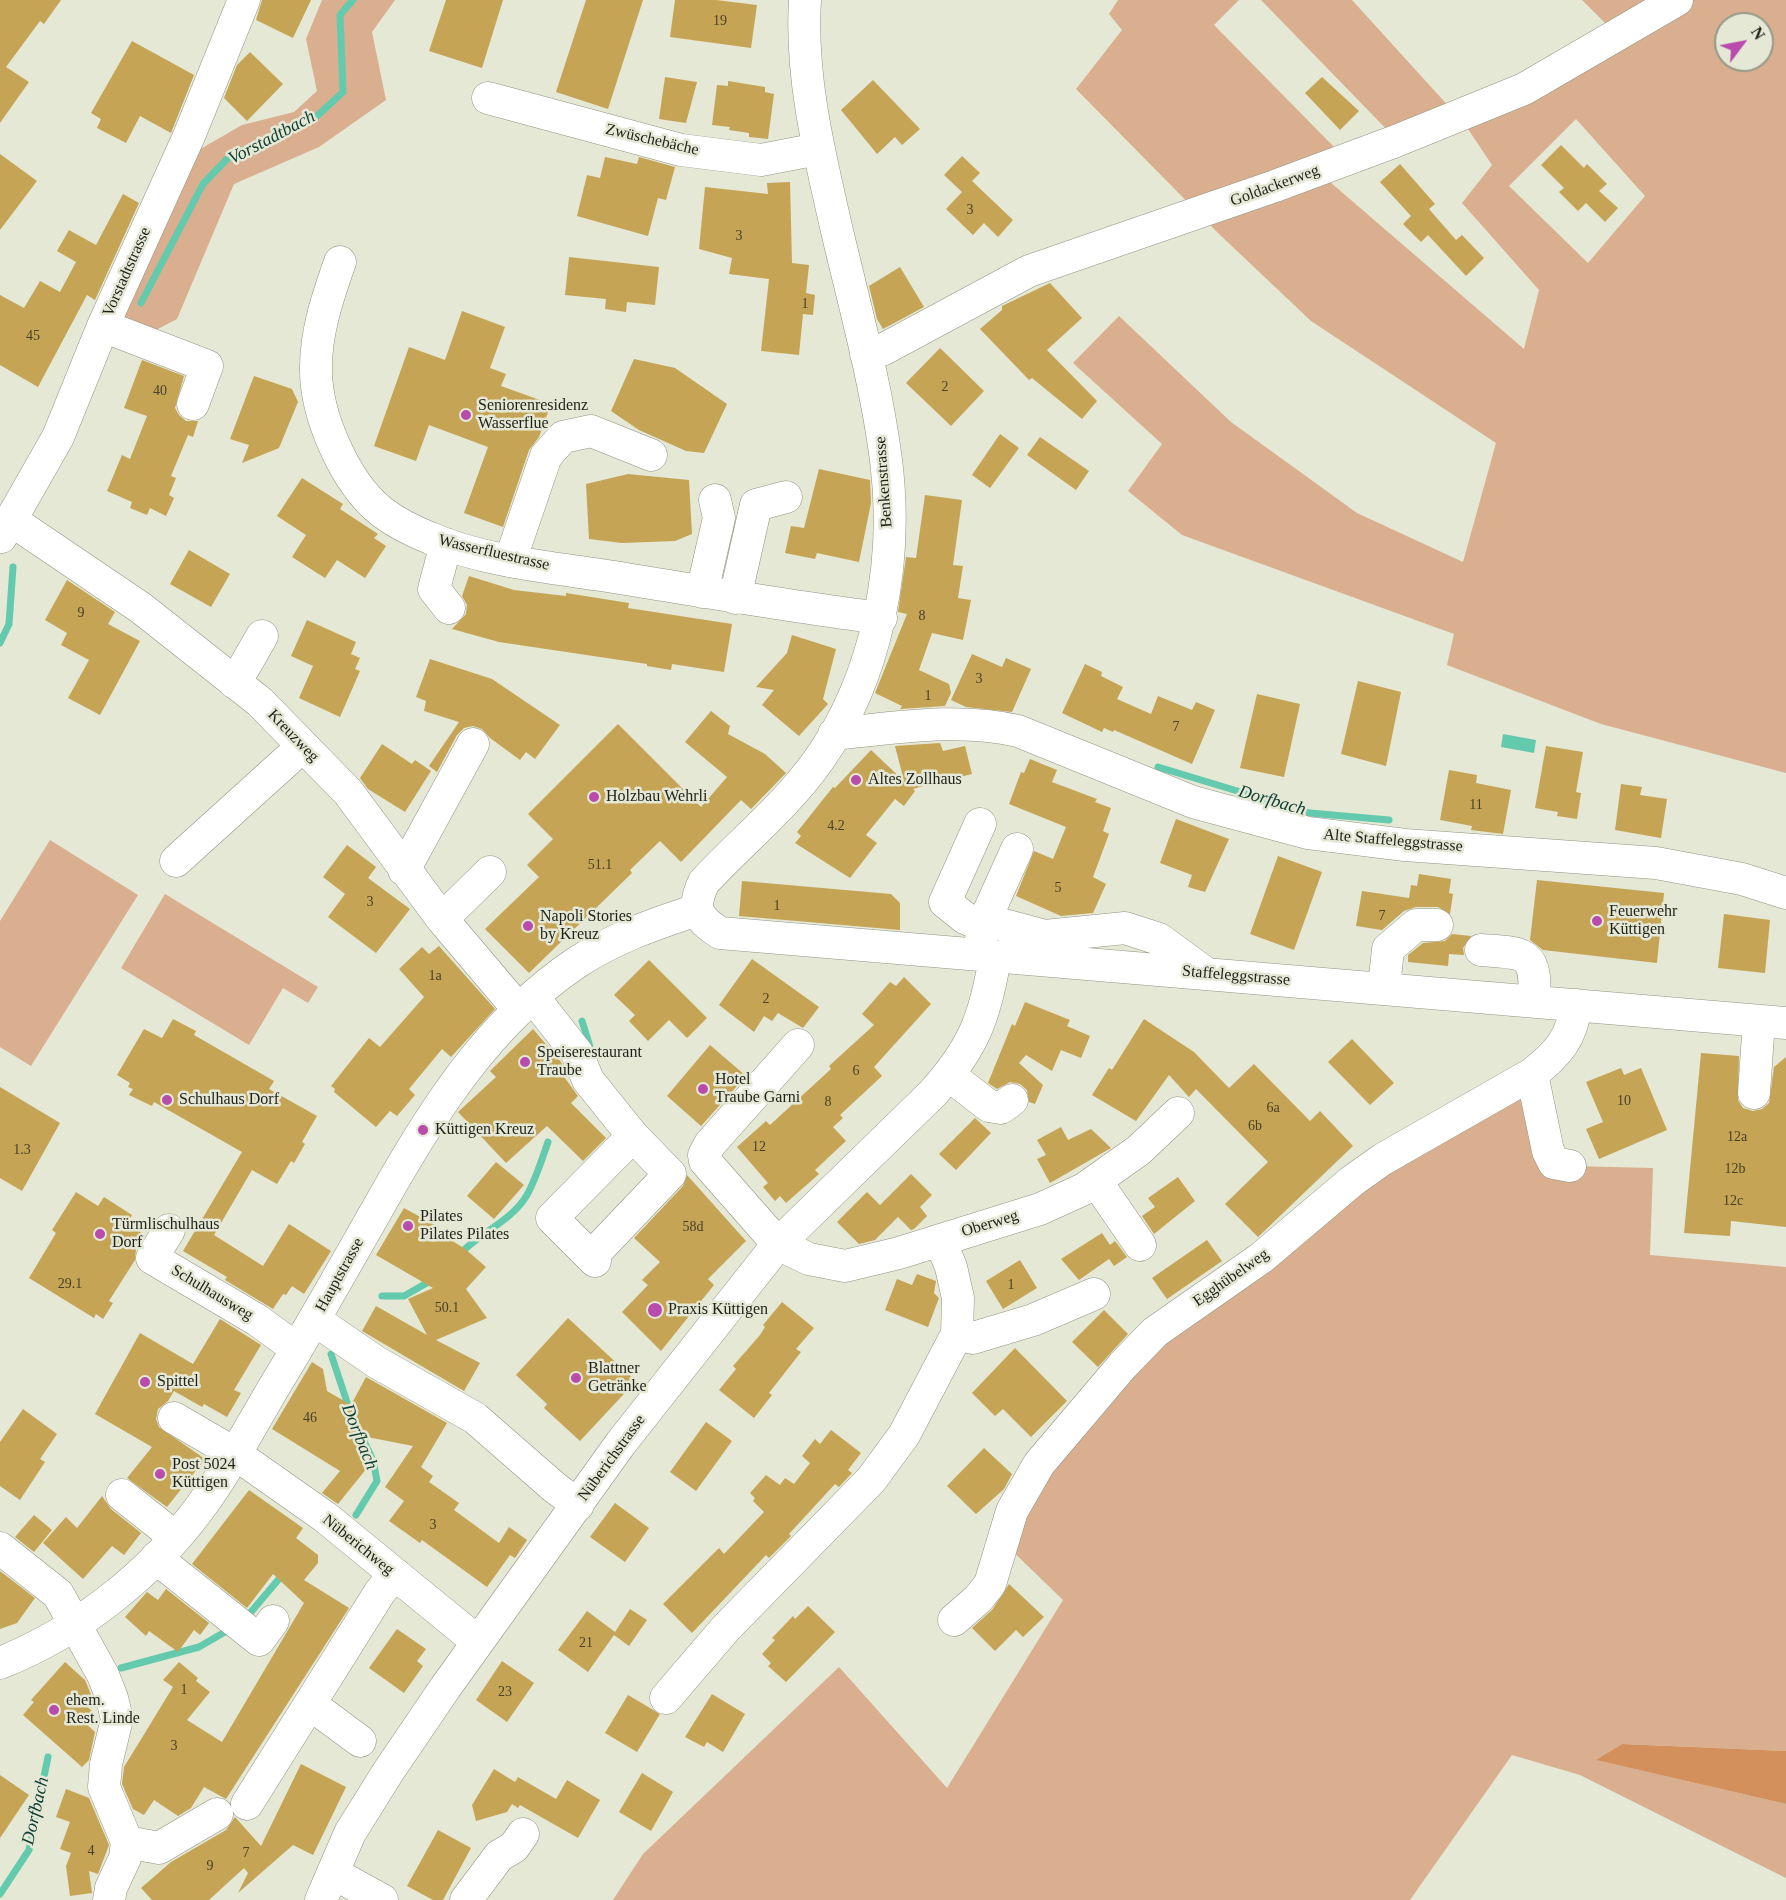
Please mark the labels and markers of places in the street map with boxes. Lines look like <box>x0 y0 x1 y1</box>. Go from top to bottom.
place label: Seniorenresidenz Wasserflue <box>478 396 588 434</box>
marker: Seniorenresidenz Wasserflue <box>459 408 473 422</box>
place label: Altes Zollhaus <box>868 770 962 790</box>
marker: Altes Zollhaus <box>849 773 863 787</box>
place label: Holzbau Wehrli <box>606 787 707 807</box>
marker: Holzbau Wehrli <box>587 790 601 804</box>
place label: Feuerwehr Küttigen <box>1609 902 1677 940</box>
place label: Napoli Stories by Kreuz <box>540 907 632 945</box>
marker: Feuerwehr Küttigen <box>1590 914 1604 928</box>
marker: Napoli Stories by Kreuz <box>521 919 535 933</box>
place label: Speiserestaurant Traube <box>537 1043 642 1081</box>
marker: Speiserestaurant Traube <box>518 1055 532 1069</box>
place label: Hotel Traube Garni <box>715 1070 800 1108</box>
marker: Hotel Traube Garni <box>696 1082 710 1096</box>
place label: Schulhaus Dorf <box>179 1090 279 1110</box>
marker: Schulhaus Dorf <box>160 1093 174 1107</box>
place label: Küttigen Kreuz <box>435 1120 534 1140</box>
marker: Küttigen Kreuz <box>416 1123 430 1137</box>
place label: Pilates Pilates Pilates <box>420 1207 509 1245</box>
place label: Türmlischulhaus Dorf <box>112 1215 220 1253</box>
marker: Pilates Pilates Pilates <box>401 1219 415 1233</box>
marker: Türmlischulhaus Dorf <box>93 1227 107 1241</box>
place label: Praxis Küttigen <box>668 1300 768 1320</box>
marker: Praxis Küttigen <box>646 1301 664 1319</box>
place label: Blattner Getränke <box>588 1359 647 1397</box>
marker: Blattner Getränke <box>569 1371 583 1385</box>
place label: Spittel <box>157 1372 199 1392</box>
marker: Spittel <box>138 1375 152 1389</box>
place label: Post 5024 Küttigen <box>172 1455 236 1493</box>
marker: Post 5024 Küttigen <box>153 1467 167 1481</box>
place label: ehem. Rest. Linde <box>66 1691 140 1729</box>
marker: ehem. Rest. Linde <box>47 1703 61 1717</box>

